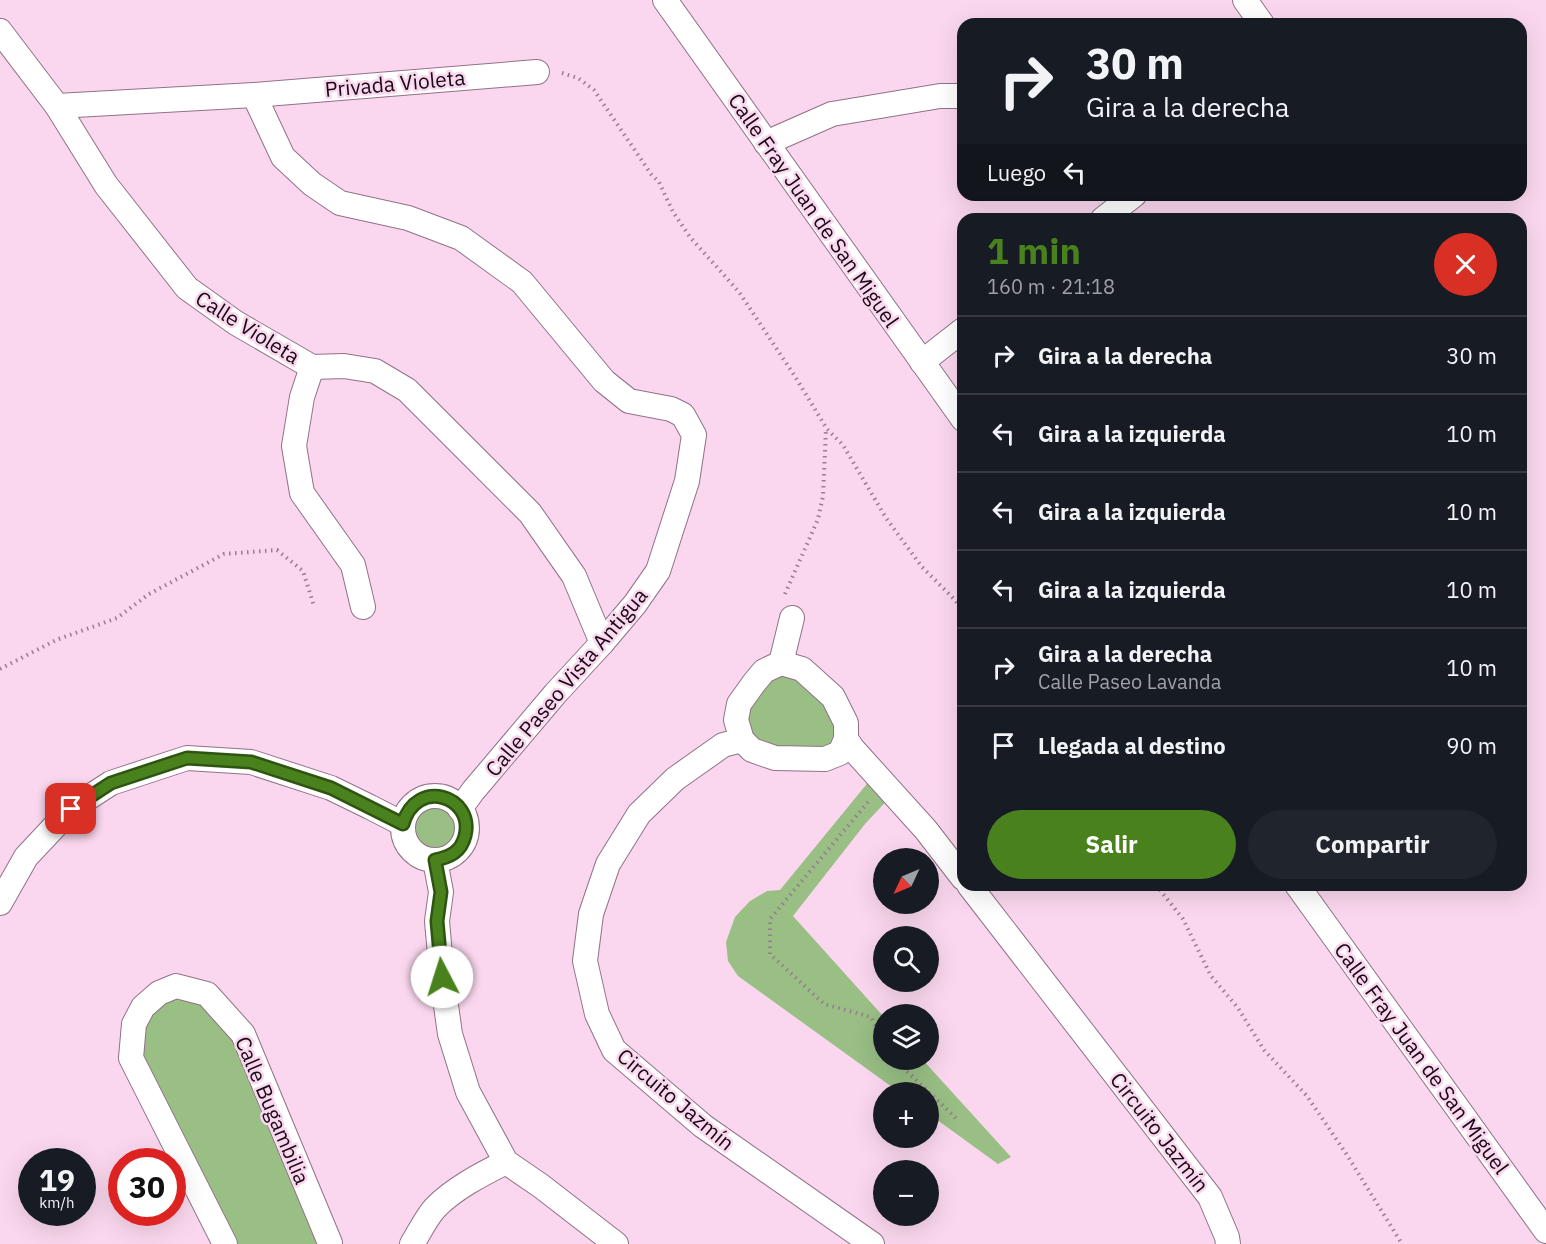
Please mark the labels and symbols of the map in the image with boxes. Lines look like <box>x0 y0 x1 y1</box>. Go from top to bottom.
street label: Privada Violeta <box>324 63 466 103</box>
street label: Calle Fray Juan de San Miguel <box>722 87 906 333</box>
street label: Calle Violeta <box>191 284 305 370</box>
street label: Calle Paseo Vista Antigua <box>479 582 653 782</box>
pin <box>45 783 96 834</box>
north arrow <box>873 848 939 914</box>
street label: Calle Fray Juan de San Miguel <box>1328 937 1516 1180</box>
position arrow <box>410 945 474 1009</box>
street label: Calle Bugambilia <box>229 1032 317 1188</box>
street label: Circuito Jazmín <box>612 1042 740 1156</box>
street label: Circuito Jazmín <box>1104 1066 1216 1198</box>
speed limit sign: 30 <box>108 1148 186 1226</box>

